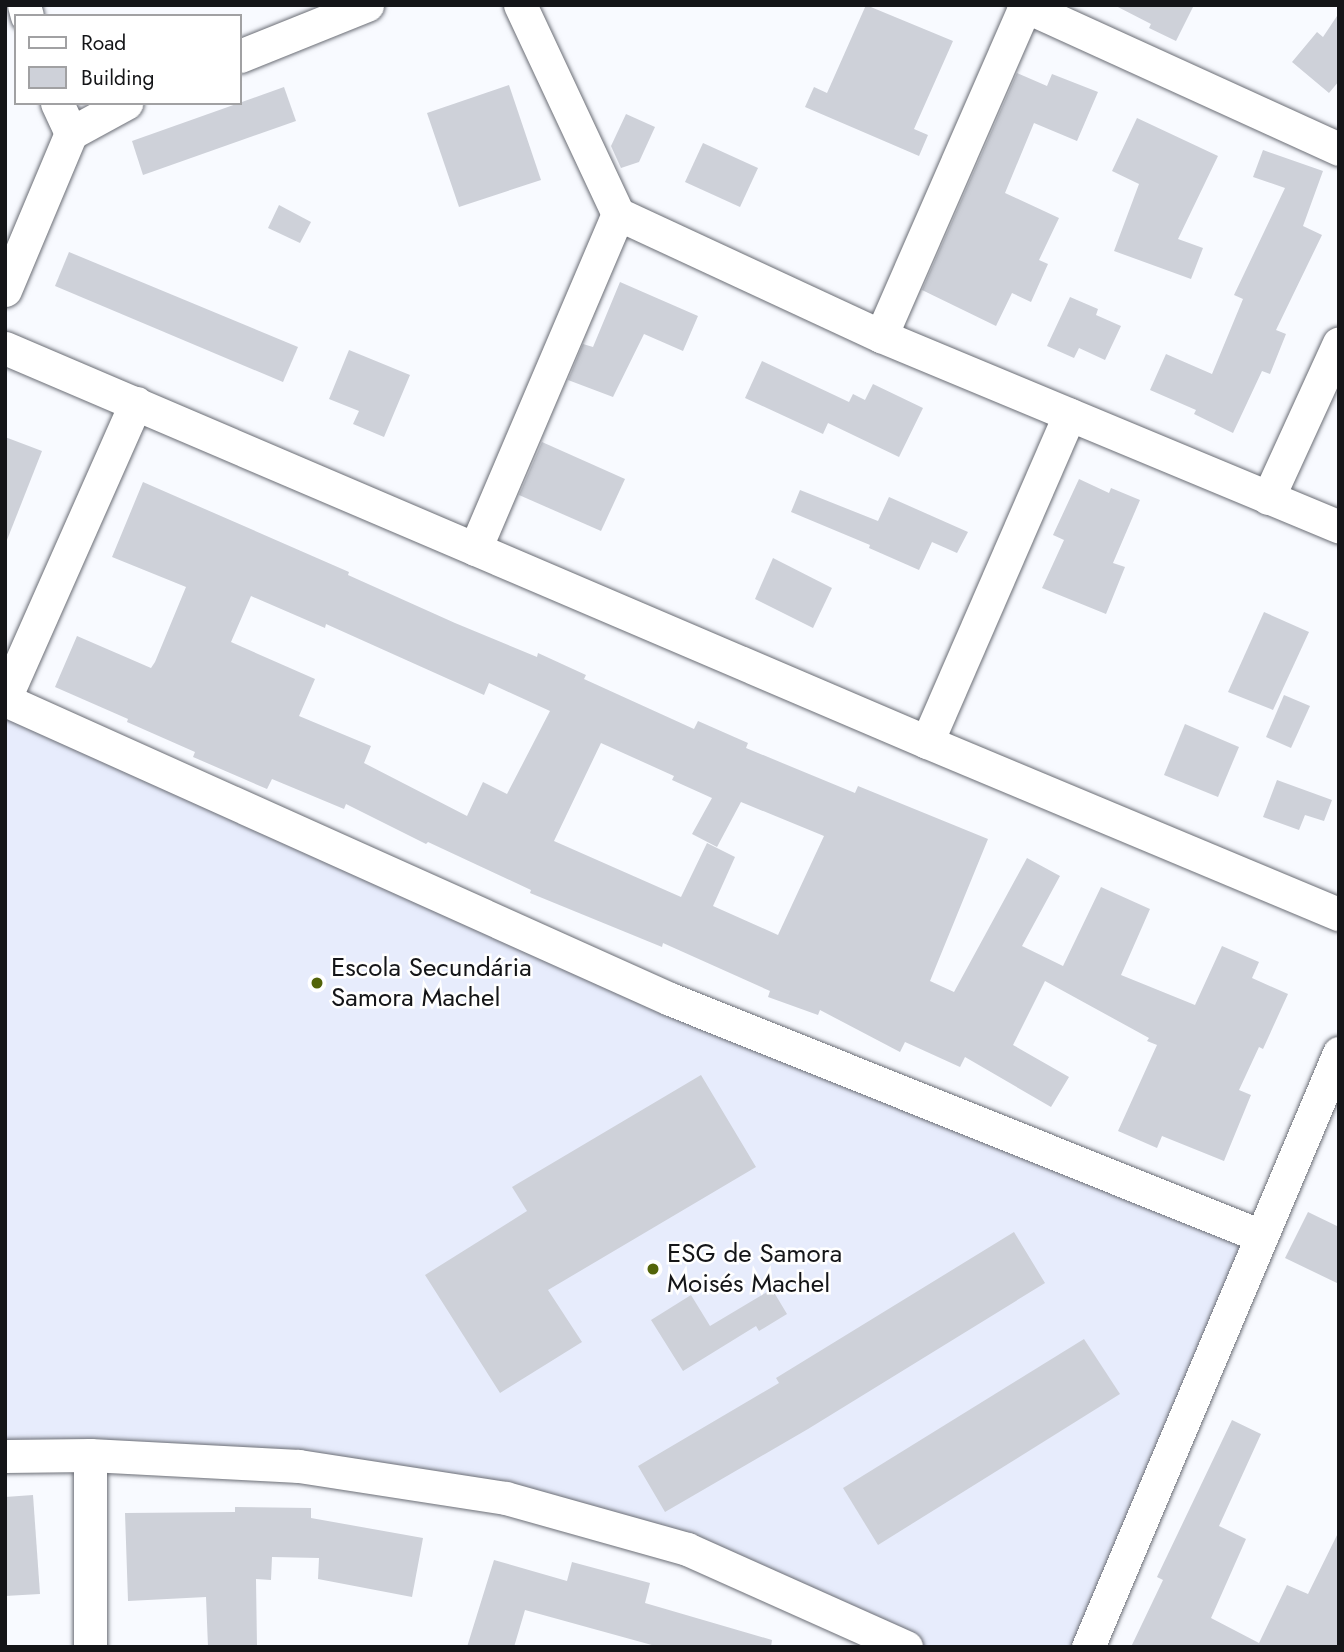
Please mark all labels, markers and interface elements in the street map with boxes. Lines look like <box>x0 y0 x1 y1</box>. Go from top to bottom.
legend <box>14 14 242 105</box>
text: Road <box>81 28 126 58</box>
text: Building <box>81 63 154 93</box>
place label: Escola Secundária Samora Machel <box>331 952 532 1014</box>
marker: Escola Secundária Samora Machel <box>309 975 325 991</box>
place label: ESG de Samora Moisés Machel <box>667 1238 842 1300</box>
marker: ESG de Samora Moisés Machel <box>645 1261 661 1277</box>

